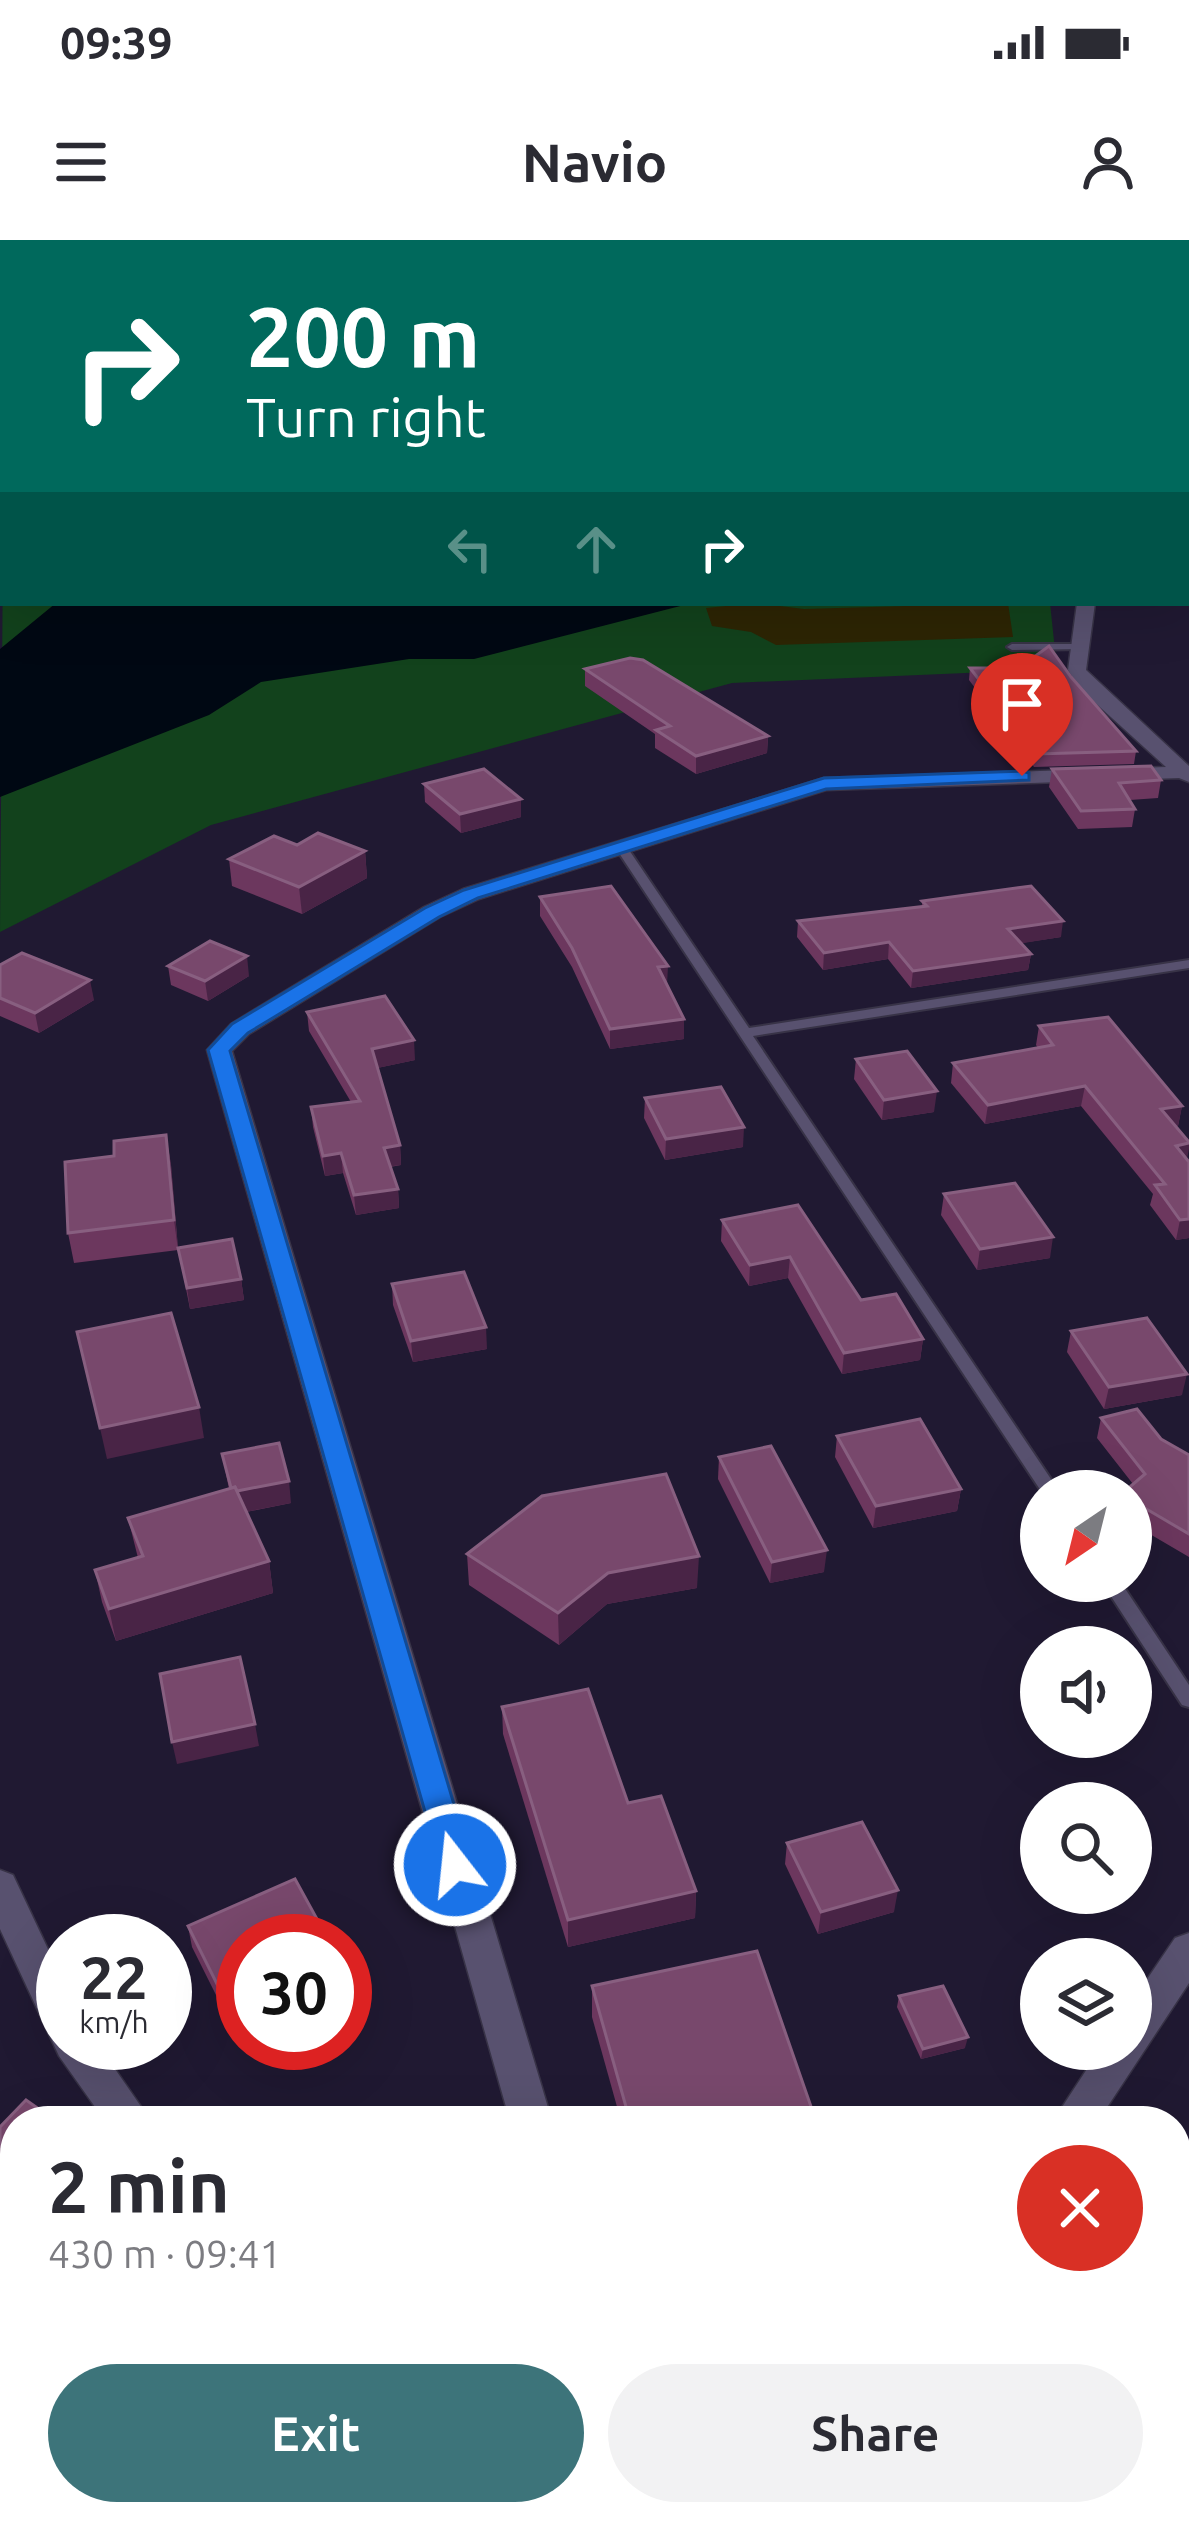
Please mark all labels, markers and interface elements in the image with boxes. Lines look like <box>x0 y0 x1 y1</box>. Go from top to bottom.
text: 09:39 <box>60 17 173 68</box>
icon: menu <box>48 129 114 195</box>
icon: person <box>1075 129 1141 195</box>
text: Navio <box>522 132 667 192</box>
icon: right <box>48 288 204 444</box>
text: 200 m <box>246 289 480 383</box>
text: Turn right <box>246 387 486 447</box>
icon: left <box>437 516 503 582</box>
icon: ahead <box>563 516 629 582</box>
icon: right <box>689 516 755 582</box>
pin <box>971 653 1073 776</box>
icon: arrive <box>989 671 1055 737</box>
north arrow <box>1020 1470 1152 1602</box>
map controls <box>1020 1470 1152 2070</box>
button: sound <box>1020 1626 1152 1758</box>
button: search <box>1020 1782 1152 1914</box>
position arrow <box>392 1802 518 1928</box>
speed limit sign: 30 <box>216 1914 372 2070</box>
button: layers <box>1020 1938 1152 2070</box>
text: 22 <box>80 1943 148 2010</box>
text: km/h <box>79 2005 149 2039</box>
button: close <box>1017 2145 1143 2271</box>
text: 2 min <box>48 2146 230 2227</box>
text: 430 m · 09:41 <box>48 2232 282 2275</box>
button: Exit <box>48 2364 584 2502</box>
button: Share <box>608 2364 1143 2502</box>

